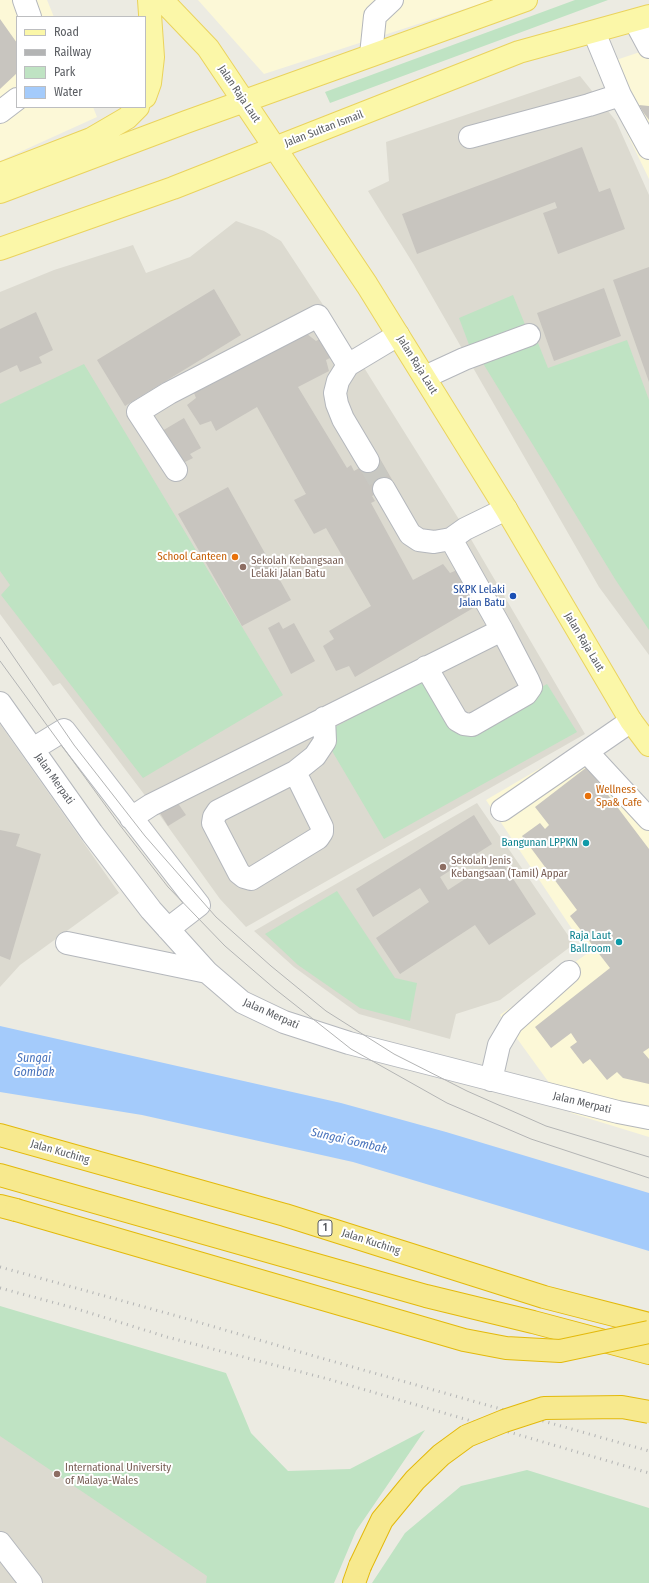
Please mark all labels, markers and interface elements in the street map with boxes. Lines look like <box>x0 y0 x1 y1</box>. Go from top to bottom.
legend <box>16 16 146 108</box>
text: Road <box>54 25 79 39</box>
text: Railway <box>54 45 91 59</box>
street label: Jalan Raja Laut <box>215 63 263 125</box>
text: Park <box>54 65 75 79</box>
text: Water <box>54 85 82 99</box>
street label: Jalan Sultan Ismail <box>283 108 365 150</box>
street label: Jalan Raja Laut <box>394 333 440 397</box>
place label: School Canteen <box>157 550 227 564</box>
marker: School Canteen <box>230 552 240 562</box>
place label: Sekolah Kebangsaan Lelaki Jalan Batu <box>251 554 344 580</box>
marker: Sekolah Kebangsaan Lelaki Jalan Batu <box>238 562 248 572</box>
place label: SKPK Lelaki Jalan Batu <box>453 583 505 609</box>
marker: SKPK Lelaki Jalan Batu <box>508 591 518 601</box>
street label: Jalan Raja Laut <box>561 610 607 674</box>
street label: Jalan Merpati <box>32 751 76 807</box>
place label: Wellness Spa& Cafe <box>596 783 642 809</box>
marker: Wellness Spa& Cafe <box>583 791 593 801</box>
place label: Bangunan LPPKN <box>502 836 578 850</box>
marker: Bangunan LPPKN <box>581 838 591 848</box>
place label: Sekolah Jenis Kebangsaan (Tamil) Appar <box>451 854 568 880</box>
marker: Sekolah Jenis Kebangsaan (Tamil) Appar <box>438 862 448 872</box>
place label: Raja Laut Ballroom <box>570 929 611 955</box>
marker: Raja Laut Ballroom <box>614 937 624 947</box>
street label: Jalan Merpati <box>241 996 301 1032</box>
water label: Sungai Gombak <box>14 1052 54 1080</box>
street label: Jalan Merpati <box>552 1089 612 1117</box>
water label: Sungai Gombak <box>310 1125 388 1157</box>
street label: Jalan Kuching <box>29 1137 91 1167</box>
road number: 1 <box>318 1220 332 1236</box>
street label: Jalan Kuching <box>340 1226 402 1258</box>
place label: International University of Malaya-Wales <box>65 1461 171 1487</box>
marker: International University of Malaya-Wales <box>52 1469 62 1479</box>

